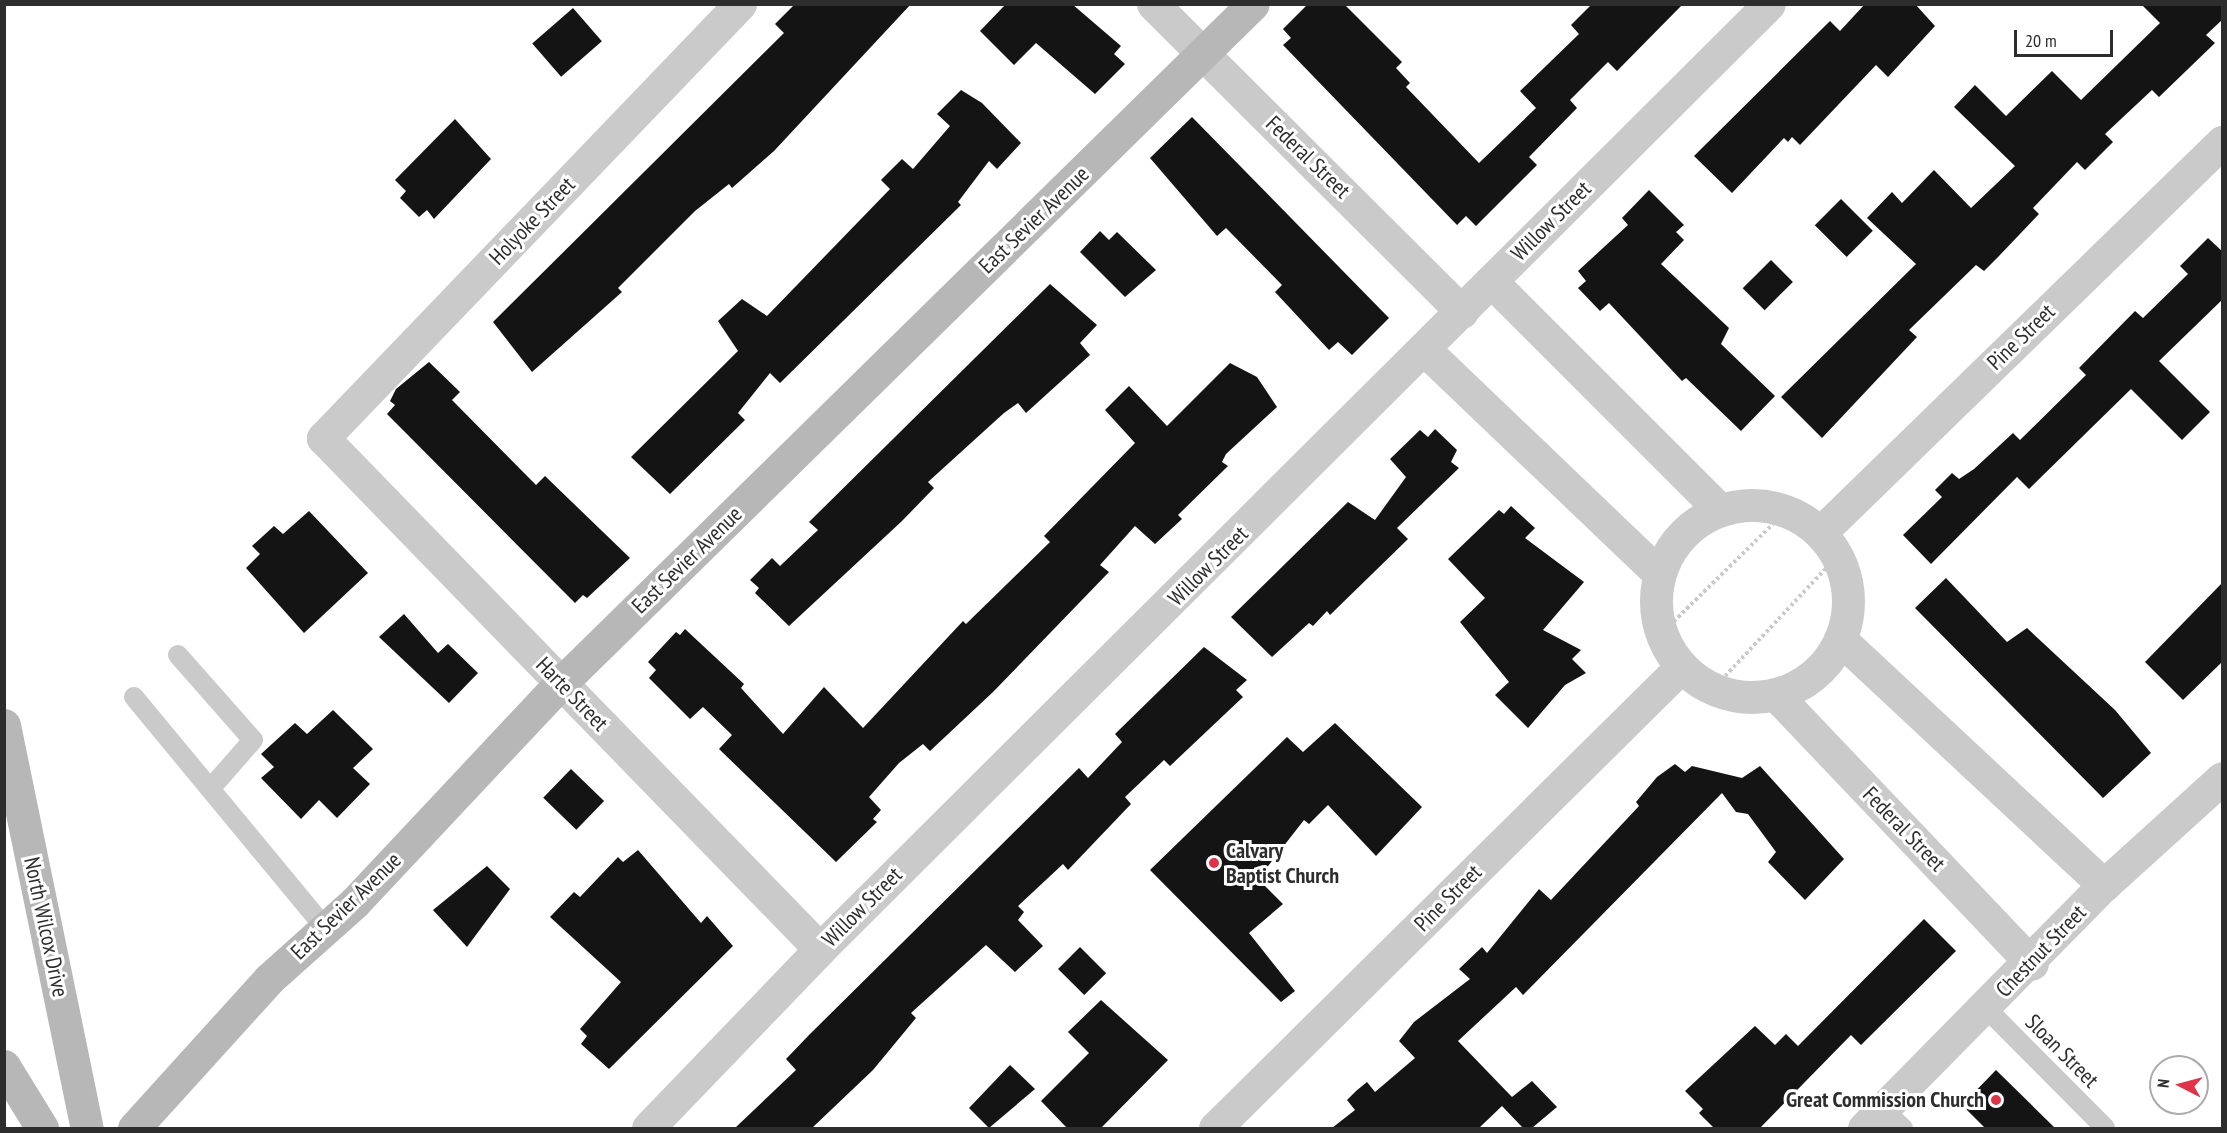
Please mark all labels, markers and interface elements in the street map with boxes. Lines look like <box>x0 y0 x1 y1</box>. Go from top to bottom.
scale bar <box>2017 18 2116 56</box>
text: 20 m <box>2025 29 2057 52</box>
street label: Federal Street <box>1260 110 1356 204</box>
street label: East Sevier Avenue <box>973 161 1095 279</box>
street label: Holyoke Street <box>484 172 580 270</box>
street label: Willow Street <box>1505 175 1597 267</box>
street label: Pine Street <box>1982 298 2060 376</box>
street label: East Sevier Avenue <box>626 501 748 619</box>
street label: Willow Street <box>1162 520 1254 612</box>
street label: Harte Street <box>530 652 614 736</box>
street label: Federal Street <box>1857 781 1951 877</box>
place label: Calvary Baptist Church <box>1226 837 1339 888</box>
street label: East Sevier Avenue <box>285 847 407 965</box>
street label: North Wilcox Drive <box>18 854 74 1000</box>
marker: Calvary Baptist Church <box>1207 856 1221 870</box>
street label: Pine Street <box>1409 859 1487 937</box>
street label: Willow Street <box>816 861 908 953</box>
street label: Chestnut Street <box>1991 899 2091 1003</box>
street label: Sloan Street <box>2020 1009 2104 1093</box>
north arrow <box>2149 1055 2209 1115</box>
text: N <box>2153 1078 2173 1089</box>
place label: Great Commission Church <box>1785 1087 1984 1113</box>
marker: Great Commission Church <box>1989 1093 2003 1107</box>

